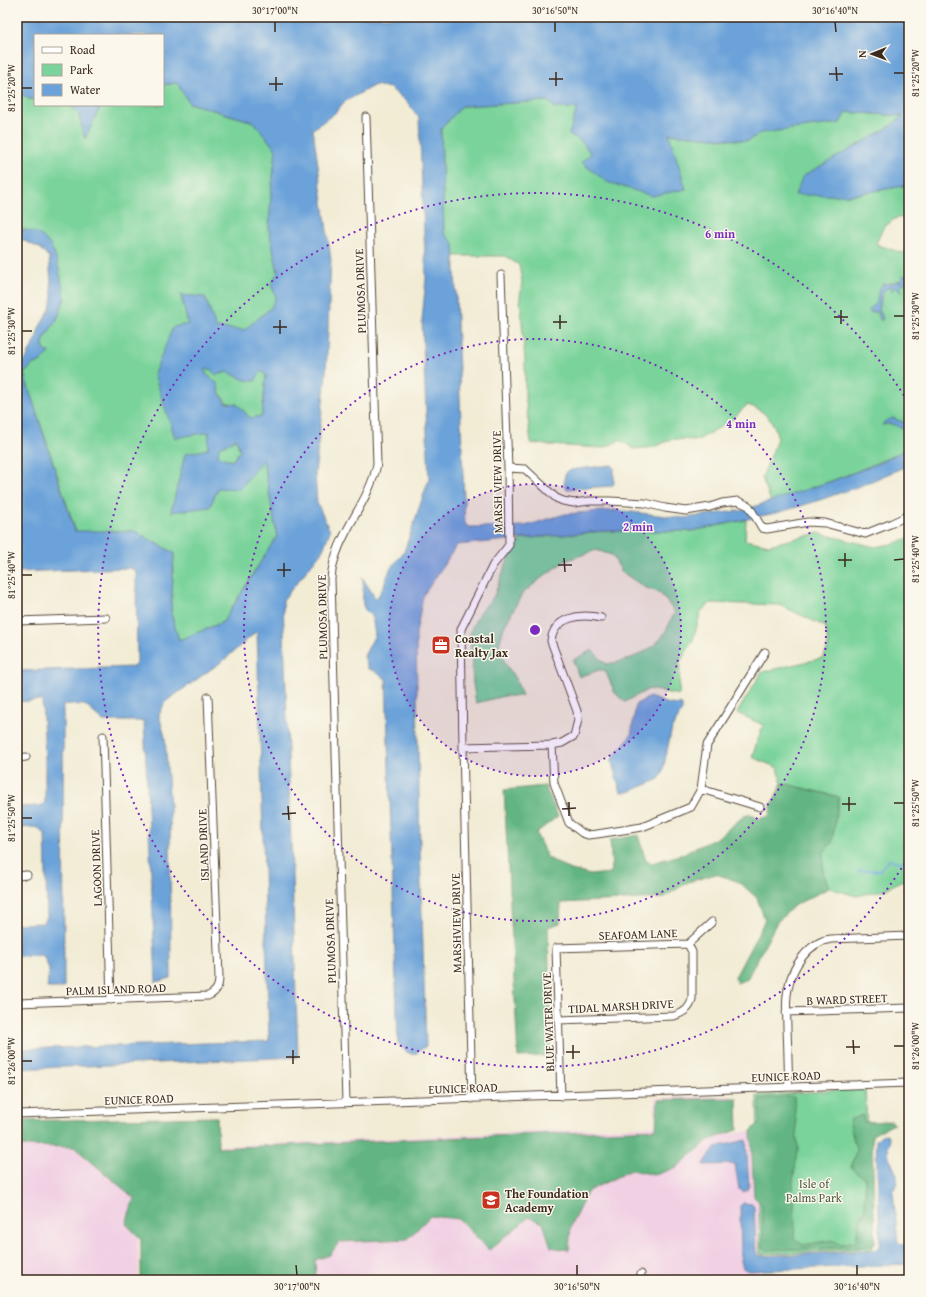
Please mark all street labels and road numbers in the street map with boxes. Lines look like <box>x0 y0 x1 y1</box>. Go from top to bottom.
street label: PLUMOSA DRIVE <box>350 248 370 334</box>
street label: MARSH VIEW DRIVE <box>488 430 506 534</box>
street label: PLUMOSA DRIVE <box>313 574 331 660</box>
street label: ISLAND DRIVE <box>193 809 213 881</box>
street label: LAGOON DRIVE <box>86 829 106 907</box>
street label: MARSHVIEW DRIVE <box>447 873 465 973</box>
street label: PLUMOSA DRIVE <box>320 898 340 984</box>
street label: SEAFOAM LANE <box>598 924 678 944</box>
street label: BLUE WATER DRIVE <box>538 972 558 1072</box>
street label: PALM ISLAND ROAD <box>66 979 166 999</box>
street label: B WARD STREET <box>806 989 888 1009</box>
street label: TIDAL MARSH DRIVE <box>568 995 674 1017</box>
street label: EUNICE ROAD <box>751 1066 821 1086</box>
street label: EUNICE ROAD <box>428 1078 498 1098</box>
street label: EUNICE ROAD <box>104 1089 174 1109</box>

